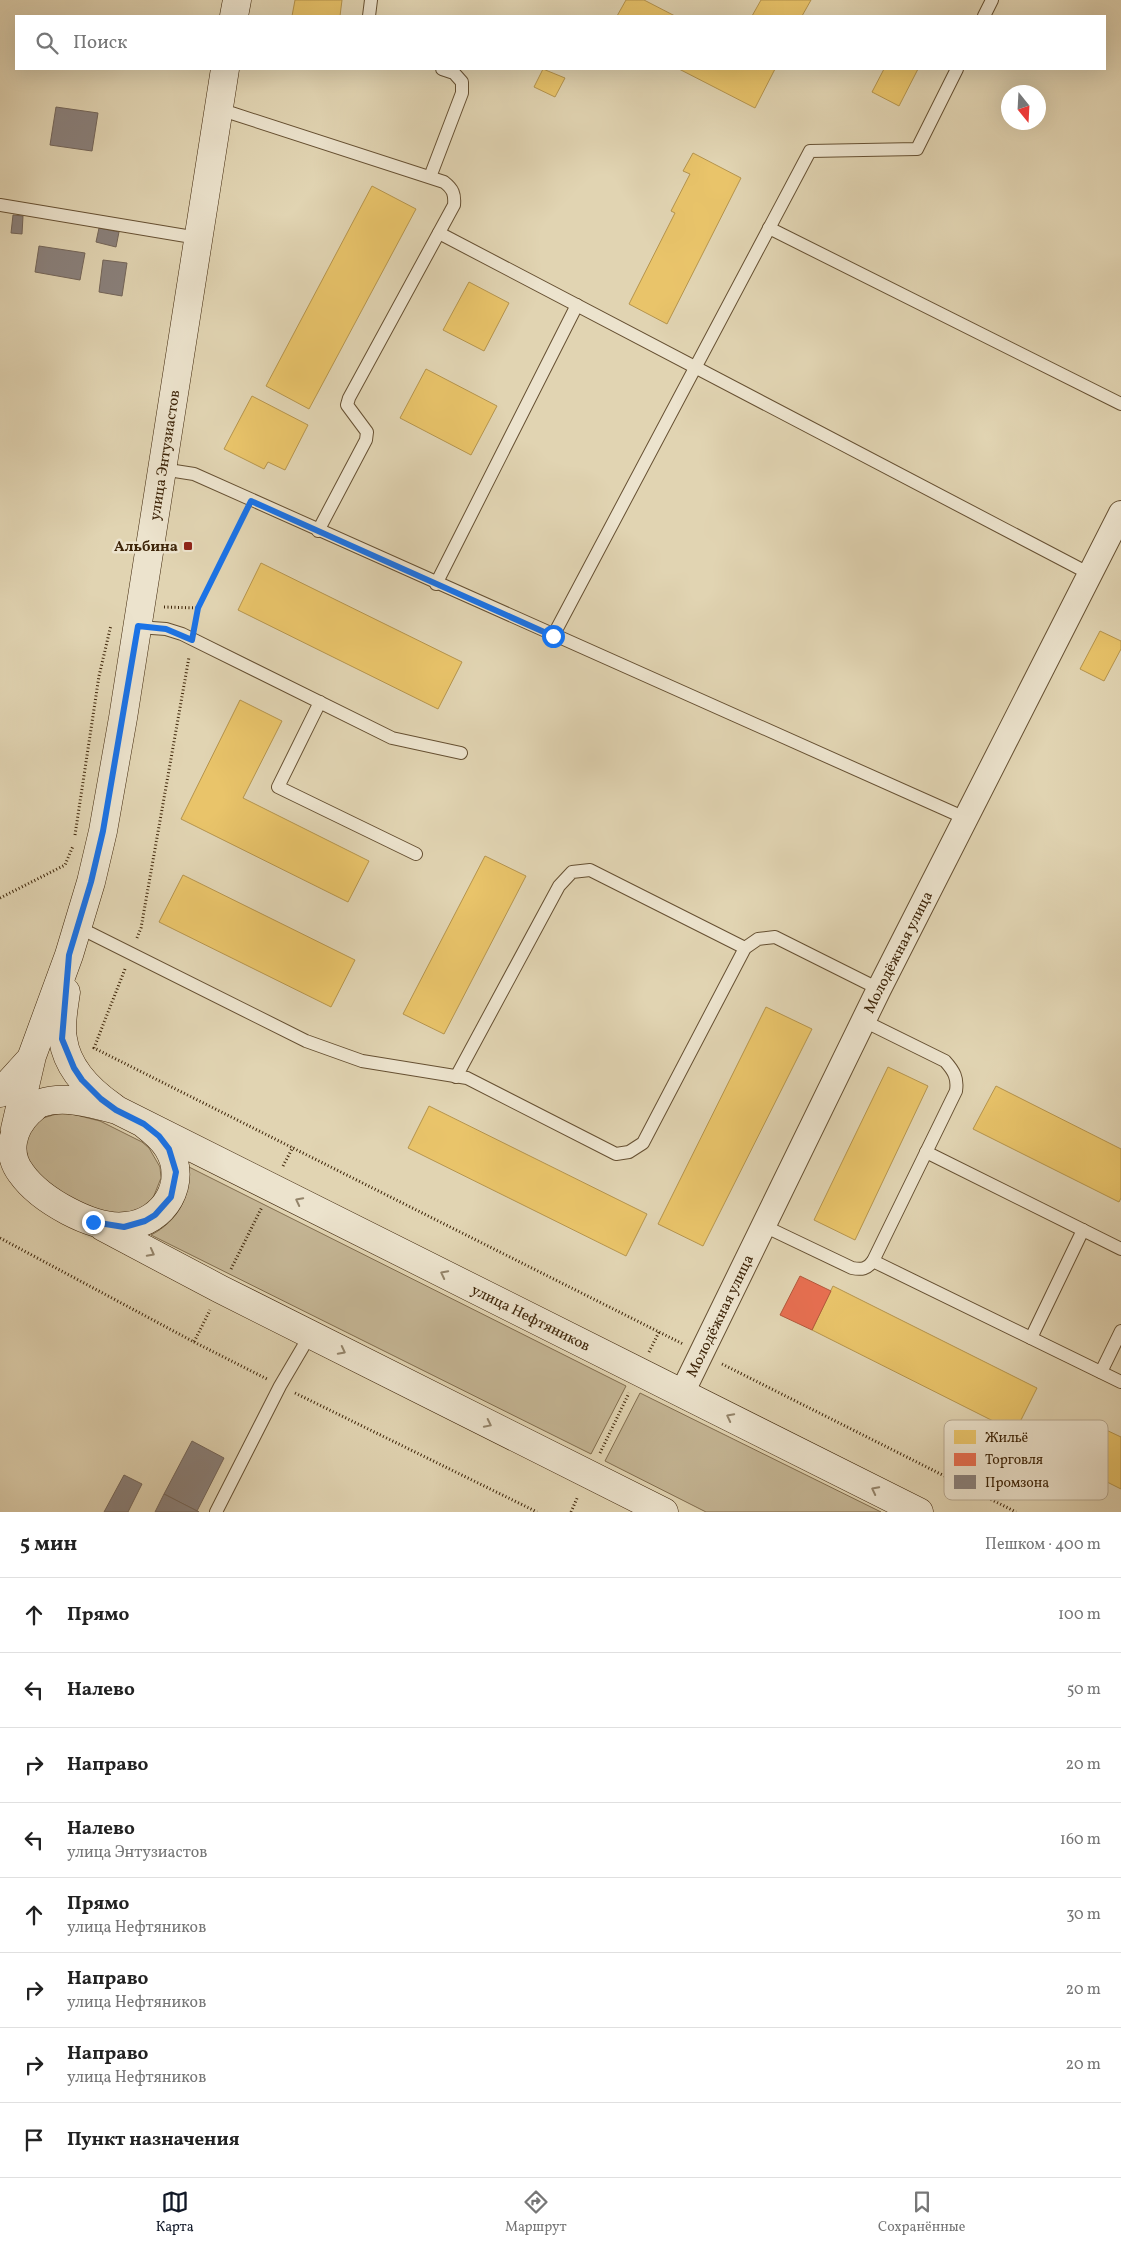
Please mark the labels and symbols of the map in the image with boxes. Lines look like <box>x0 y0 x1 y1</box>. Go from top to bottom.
north arrow <box>1001 85 1046 130</box>
street label: улица Энтузиастов <box>145 389 186 522</box>
place label: Альбина <box>114 537 178 558</box>
marker: Альбина <box>182 540 194 552</box>
route start <box>542 625 565 648</box>
street label: Молодёжная улица <box>860 888 939 1017</box>
one-way arrow <box>295 1197 304 1207</box>
route end <box>82 1211 105 1234</box>
one-way arrow <box>146 1247 155 1257</box>
street label: Молодёжная улица <box>682 1251 760 1381</box>
one-way arrow <box>440 1270 449 1280</box>
street label: улица Нефтяников <box>467 1280 593 1358</box>
one-way arrow <box>337 1345 346 1355</box>
one-way arrow <box>726 1413 735 1423</box>
one-way arrow <box>482 1418 491 1428</box>
legend <box>944 1420 1108 1500</box>
text: Жильё <box>985 1429 1029 1448</box>
text: Торговля <box>985 1451 1043 1470</box>
text: Промзона <box>985 1474 1049 1493</box>
one-way arrow <box>871 1486 880 1496</box>

